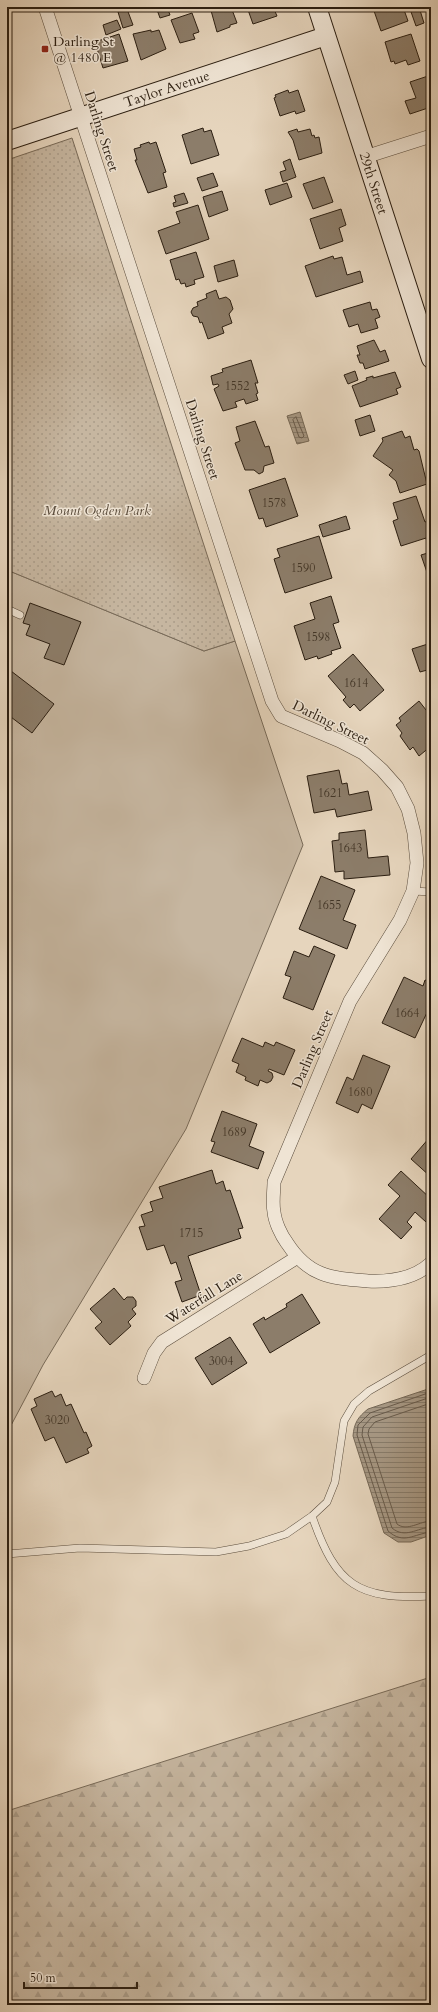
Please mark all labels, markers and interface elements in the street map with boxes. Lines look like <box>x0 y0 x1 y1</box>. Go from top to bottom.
place label: Darling St @ 1480 E <box>53 32 115 67</box>
marker: Darling St @ 1480 E <box>40 44 50 54</box>
street label: Taylor Avenue <box>121 66 212 112</box>
street label: Darling Street <box>80 89 124 174</box>
street label: 29th Street <box>355 150 393 217</box>
house number: 1552 <box>225 378 249 394</box>
street label: Darling Street <box>181 397 225 482</box>
house number: 1578 <box>262 495 286 511</box>
park label: Mount Ogden Park <box>43 501 151 520</box>
house number: 1590 <box>291 560 315 576</box>
house number: 1598 <box>306 629 330 645</box>
house number: 1614 <box>344 675 368 691</box>
street label: Darling Street <box>289 696 373 749</box>
house number: 1621 <box>318 785 342 801</box>
house number: 1643 <box>338 840 362 856</box>
house number: 1655 <box>317 897 341 913</box>
house number: 1664 <box>395 1005 419 1021</box>
street label: Darling Street <box>287 1007 338 1091</box>
house number: 1680 <box>348 1084 372 1100</box>
house number: 1689 <box>222 1124 246 1140</box>
house number: 1715 <box>179 1225 203 1241</box>
street label: Waterfall Lane <box>161 1266 246 1329</box>
house number: 3004 <box>209 1353 233 1369</box>
house number: 3020 <box>45 1412 69 1428</box>
scale bar <box>24 1964 137 1990</box>
text: 50 m <box>30 1970 57 1986</box>

